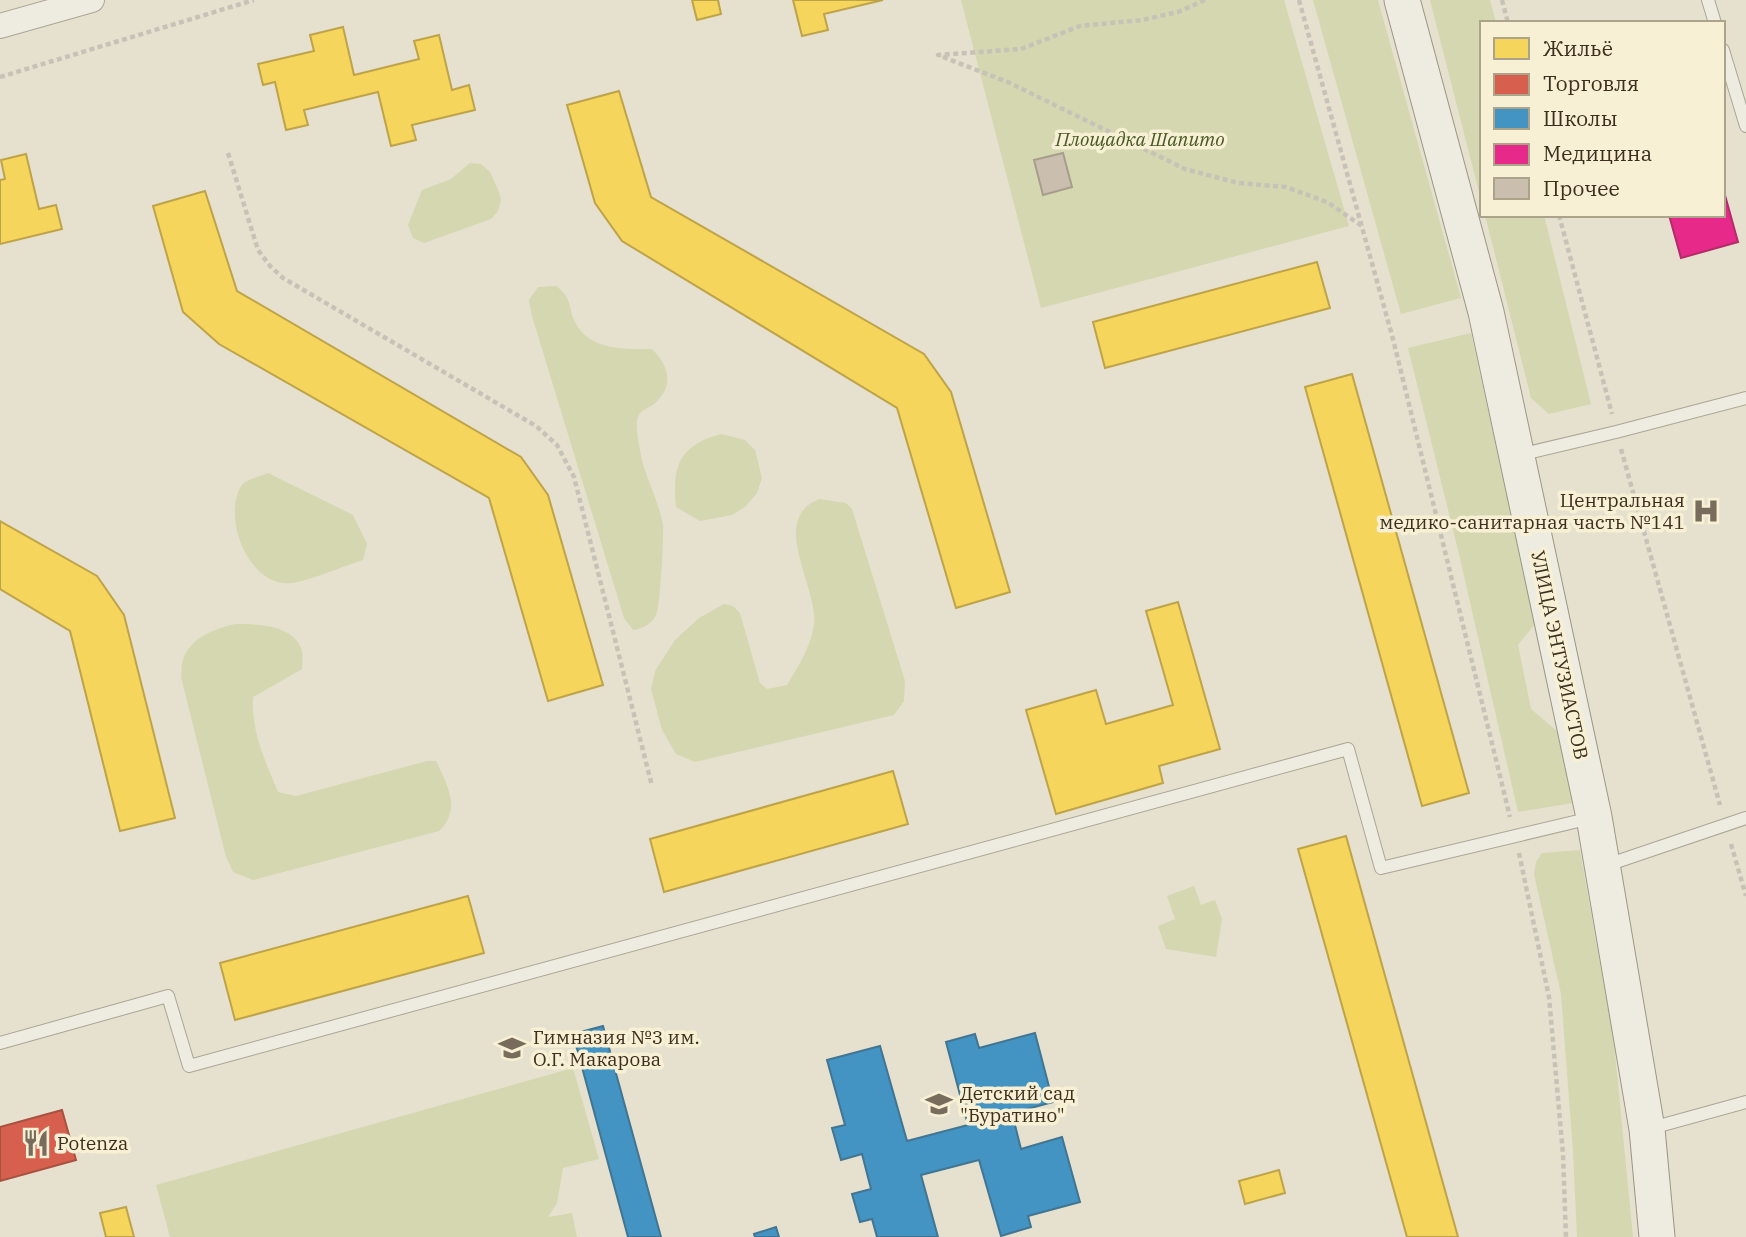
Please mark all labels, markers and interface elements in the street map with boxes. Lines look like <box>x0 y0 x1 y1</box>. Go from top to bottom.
legend <box>1480 21 1725 217</box>
text: Жильё <box>1543 34 1613 62</box>
text: Торговля <box>1543 69 1639 97</box>
text: Школы <box>1543 104 1618 132</box>
park label: Площадка Шапито <box>1054 127 1225 151</box>
text: Медицина <box>1543 139 1652 167</box>
text: Прочее <box>1543 174 1620 202</box>
place label: Центральная медико-санитарная часть №141 <box>1379 488 1685 534</box>
hospital icon: Центральная медико-санитарная часть №141 <box>1691 496 1721 526</box>
street label: УЛИЦА ЭНТУЗИАСТОВ <box>1526 548 1594 762</box>
place label: Гимназия №3 им. О.Г. Макарова <box>533 1025 700 1071</box>
school or university icon: Гимназия №3 им. О.Г. Макарова <box>497 1033 527 1063</box>
place label: Детский сад "Буратино" <box>960 1081 1075 1127</box>
school or university icon: Детский сад "Буратино" <box>924 1089 954 1119</box>
restaurant icon: Potenza <box>21 1128 51 1158</box>
place label: Potenza <box>57 1131 128 1155</box>

